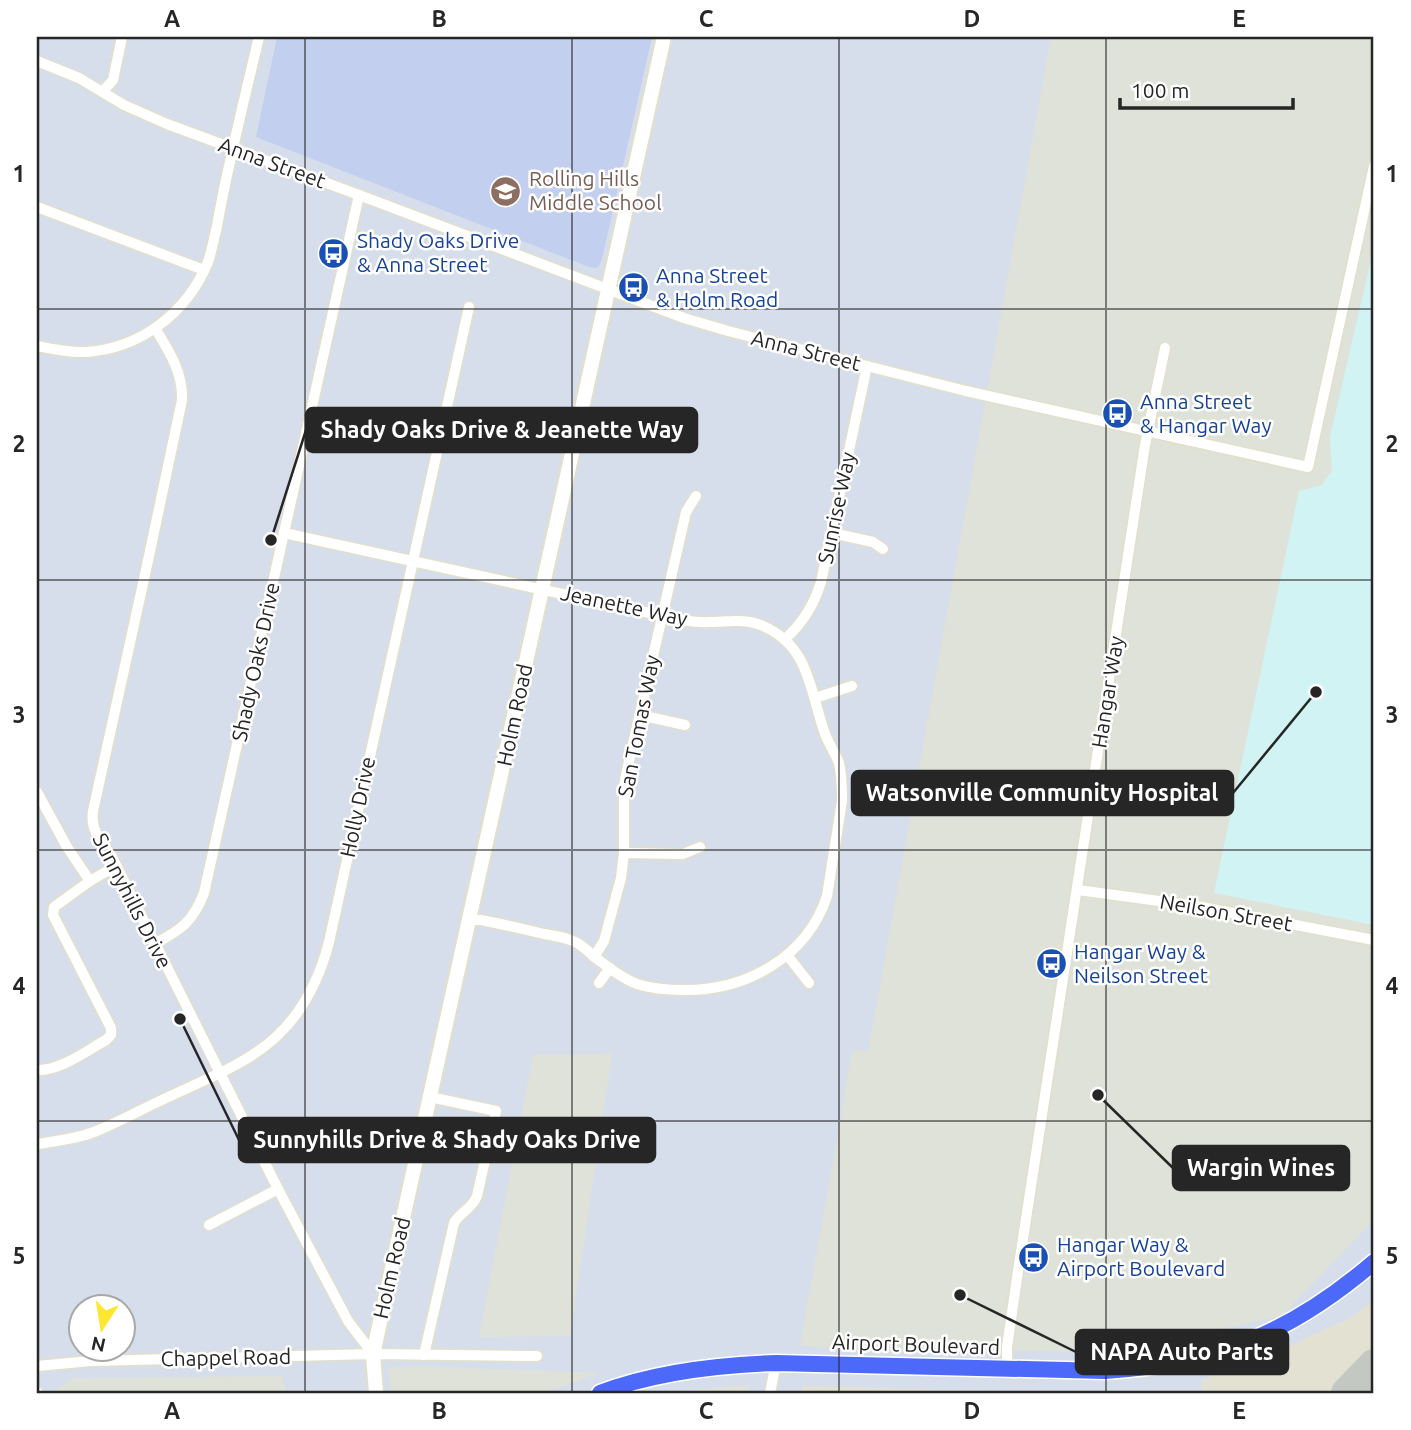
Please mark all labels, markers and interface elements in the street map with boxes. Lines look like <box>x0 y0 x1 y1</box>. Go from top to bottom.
text: A <box>164 6 180 31</box>
text: B <box>431 6 447 31</box>
text: C <box>699 6 714 31</box>
text: D <box>964 6 980 31</box>
text: E <box>1232 6 1246 31</box>
scale bar <box>1120 66 1294 110</box>
text: 100 m <box>1131 78 1189 102</box>
street label: Anna Street <box>216 132 329 192</box>
text: 1 <box>13 161 25 186</box>
text: 1 <box>1386 161 1398 186</box>
place label: Rolling Hills Middle School <box>529 166 662 214</box>
school or university icon: Rolling Hills Middle School <box>489 174 523 208</box>
place label: Shady Oaks Drive & Anna Street <box>357 228 519 276</box>
bus stop icon: Shady Oaks Drive & Anna Street <box>317 236 351 270</box>
place label: Anna Street & Holm Road <box>656 263 778 311</box>
bus stop icon: Anna Street & Holm Road <box>616 271 650 305</box>
street label: Anna Street <box>749 325 863 375</box>
place label: Anna Street & Hangar Way <box>1140 389 1272 437</box>
bus stop icon: Anna Street & Hangar Way <box>1100 397 1134 431</box>
callout: Shady Oaks Drive & Jeanette Way <box>306 408 697 452</box>
text: Shady Oaks Drive & Jeanette Way <box>321 417 683 442</box>
text: 2 <box>13 431 25 456</box>
text: 2 <box>1386 431 1398 456</box>
street label: Sunrise Way <box>812 450 860 566</box>
street label: Shady Oaks Drive <box>226 580 284 744</box>
street label: Jeanette Way <box>559 580 690 630</box>
street label: Hangar Way <box>1086 634 1128 750</box>
street label: San Tomas Way <box>612 653 664 799</box>
street label: Holm Road <box>491 662 537 768</box>
text: 3 <box>13 702 25 727</box>
text: 3 <box>1386 702 1398 727</box>
street label: Holly Drive <box>335 754 379 859</box>
callout: Watsonville Community Hospital <box>852 771 1233 815</box>
text: Watsonville Community Hospital <box>866 780 1218 805</box>
street label: Sunnyhills Drive <box>88 829 177 972</box>
street label: Neilson Street <box>1158 889 1294 935</box>
place label: Hangar Way & Neilson Street <box>1074 939 1208 987</box>
bus stop icon: Hangar Way & Neilson Street <box>1034 947 1068 981</box>
text: 4 <box>13 973 26 998</box>
text: 4 <box>1386 973 1399 998</box>
callout: Sunnyhills Drive & Shady Oaks Drive <box>239 1118 655 1162</box>
text: Sunnyhills Drive & Shady Oaks Drive <box>253 1127 641 1152</box>
callout: Wargin Wines <box>1173 1146 1349 1190</box>
text: Wargin Wines <box>1187 1155 1335 1180</box>
street label: Holm Road <box>368 1215 414 1321</box>
place label: Hangar Way & Airport Boulevard <box>1057 1232 1225 1280</box>
bus stop icon: Hangar Way & Airport Boulevard <box>1017 1240 1051 1274</box>
text: 5 <box>13 1243 25 1268</box>
text: 5 <box>1386 1243 1398 1268</box>
north arrow <box>66 1294 136 1364</box>
street label: Airport Boulevard <box>832 1329 1001 1359</box>
callout: NAPA Auto Parts <box>1076 1330 1288 1374</box>
text: N <box>89 1332 108 1357</box>
text: NAPA Auto Parts <box>1090 1339 1274 1364</box>
street label: Chappel Road <box>161 1344 291 1370</box>
text: A <box>164 1398 180 1423</box>
text: B <box>431 1398 447 1423</box>
text: C <box>699 1398 714 1423</box>
text: D <box>964 1398 980 1423</box>
text: E <box>1232 1398 1246 1423</box>

